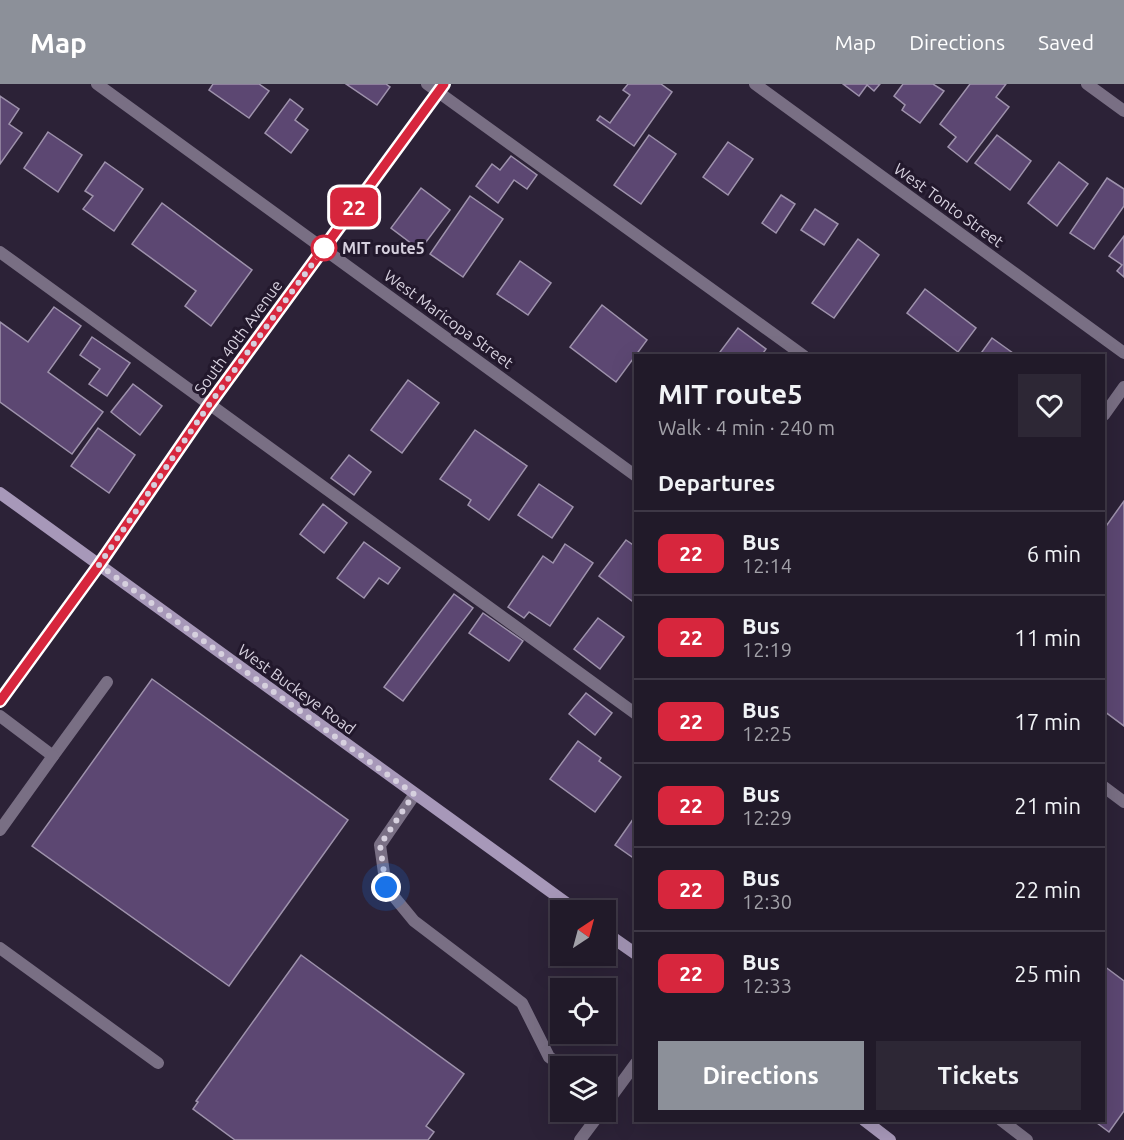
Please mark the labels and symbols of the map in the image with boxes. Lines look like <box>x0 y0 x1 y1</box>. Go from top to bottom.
street label: West Tonto Street <box>891 159 1008 251</box>
line badge: 22 <box>327 188 381 226</box>
marker: MIT route5 <box>311 235 337 261</box>
place label: MIT route5 <box>342 239 425 257</box>
street label: West Maricopa Street <box>381 266 518 372</box>
street label: South 40th Avenue <box>190 276 286 398</box>
street label: West Buckeye Road <box>235 640 359 738</box>
your location <box>371 872 401 902</box>
north arrow <box>550 900 616 966</box>

